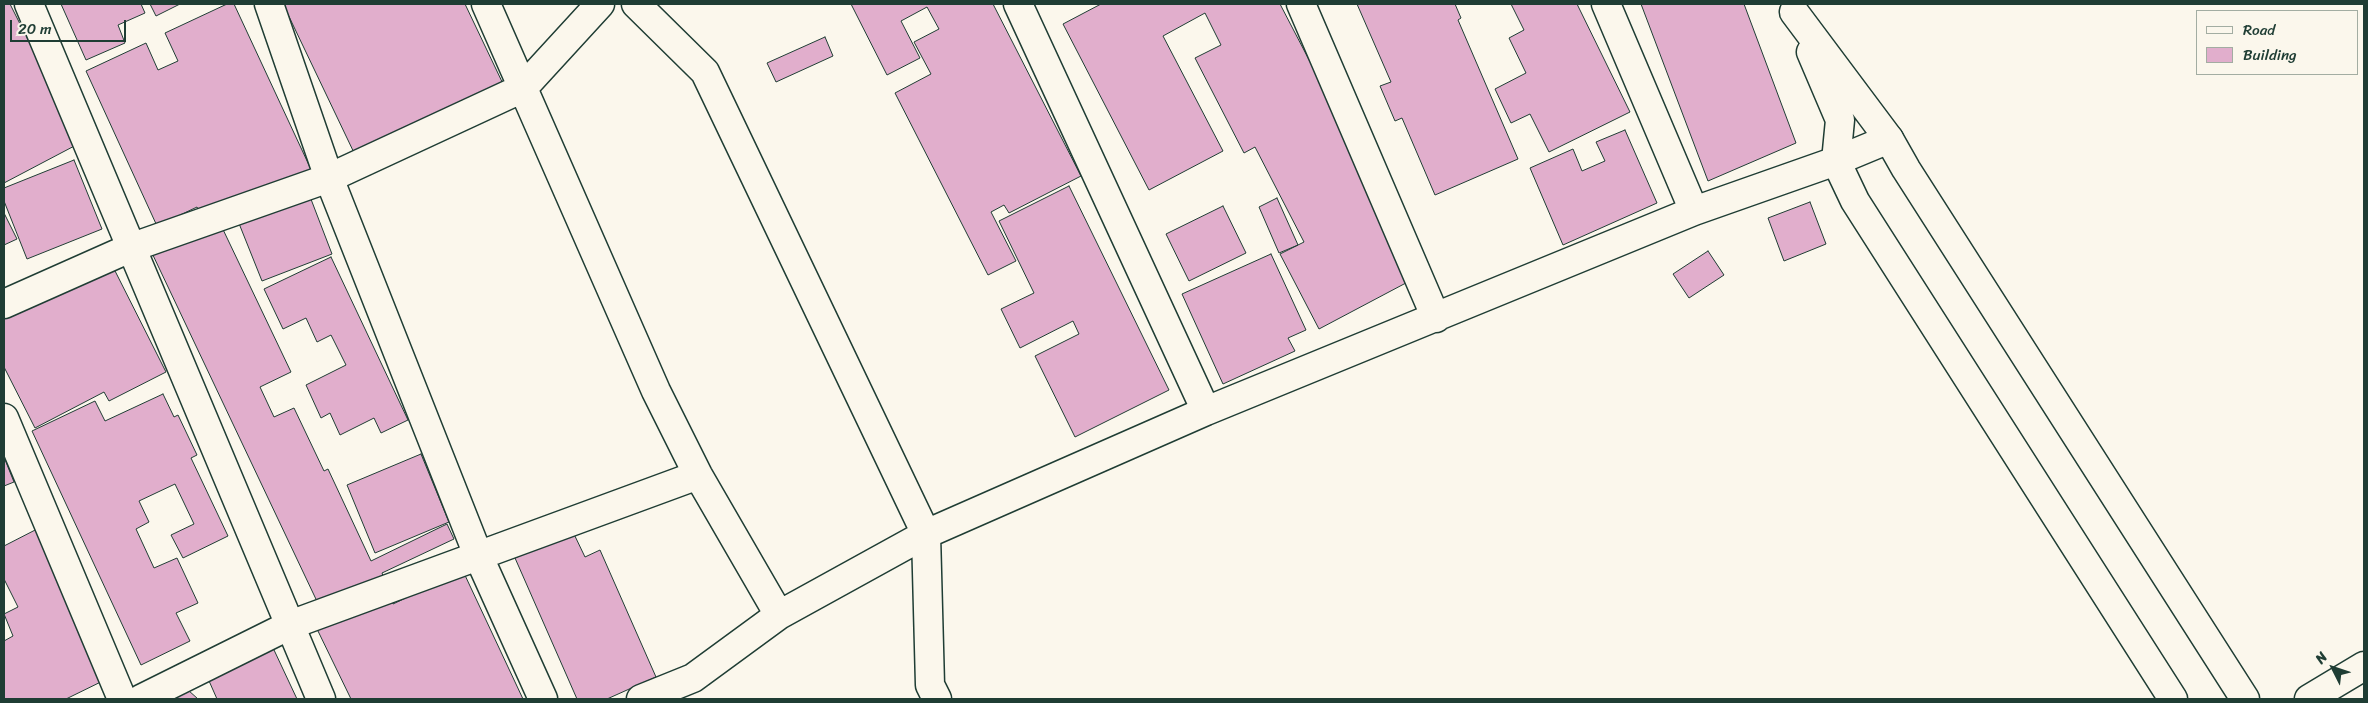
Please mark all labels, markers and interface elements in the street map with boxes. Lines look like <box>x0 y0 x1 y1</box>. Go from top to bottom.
scale bar <box>12 10 129 42</box>
legend <box>2196 10 2358 75</box>
text: 20 m <box>18 16 52 42</box>
text: Road <box>2243 17 2275 43</box>
text: Building <box>2243 42 2297 68</box>
north arrow <box>2308 643 2358 693</box>
text: N <box>2309 646 2334 670</box>

